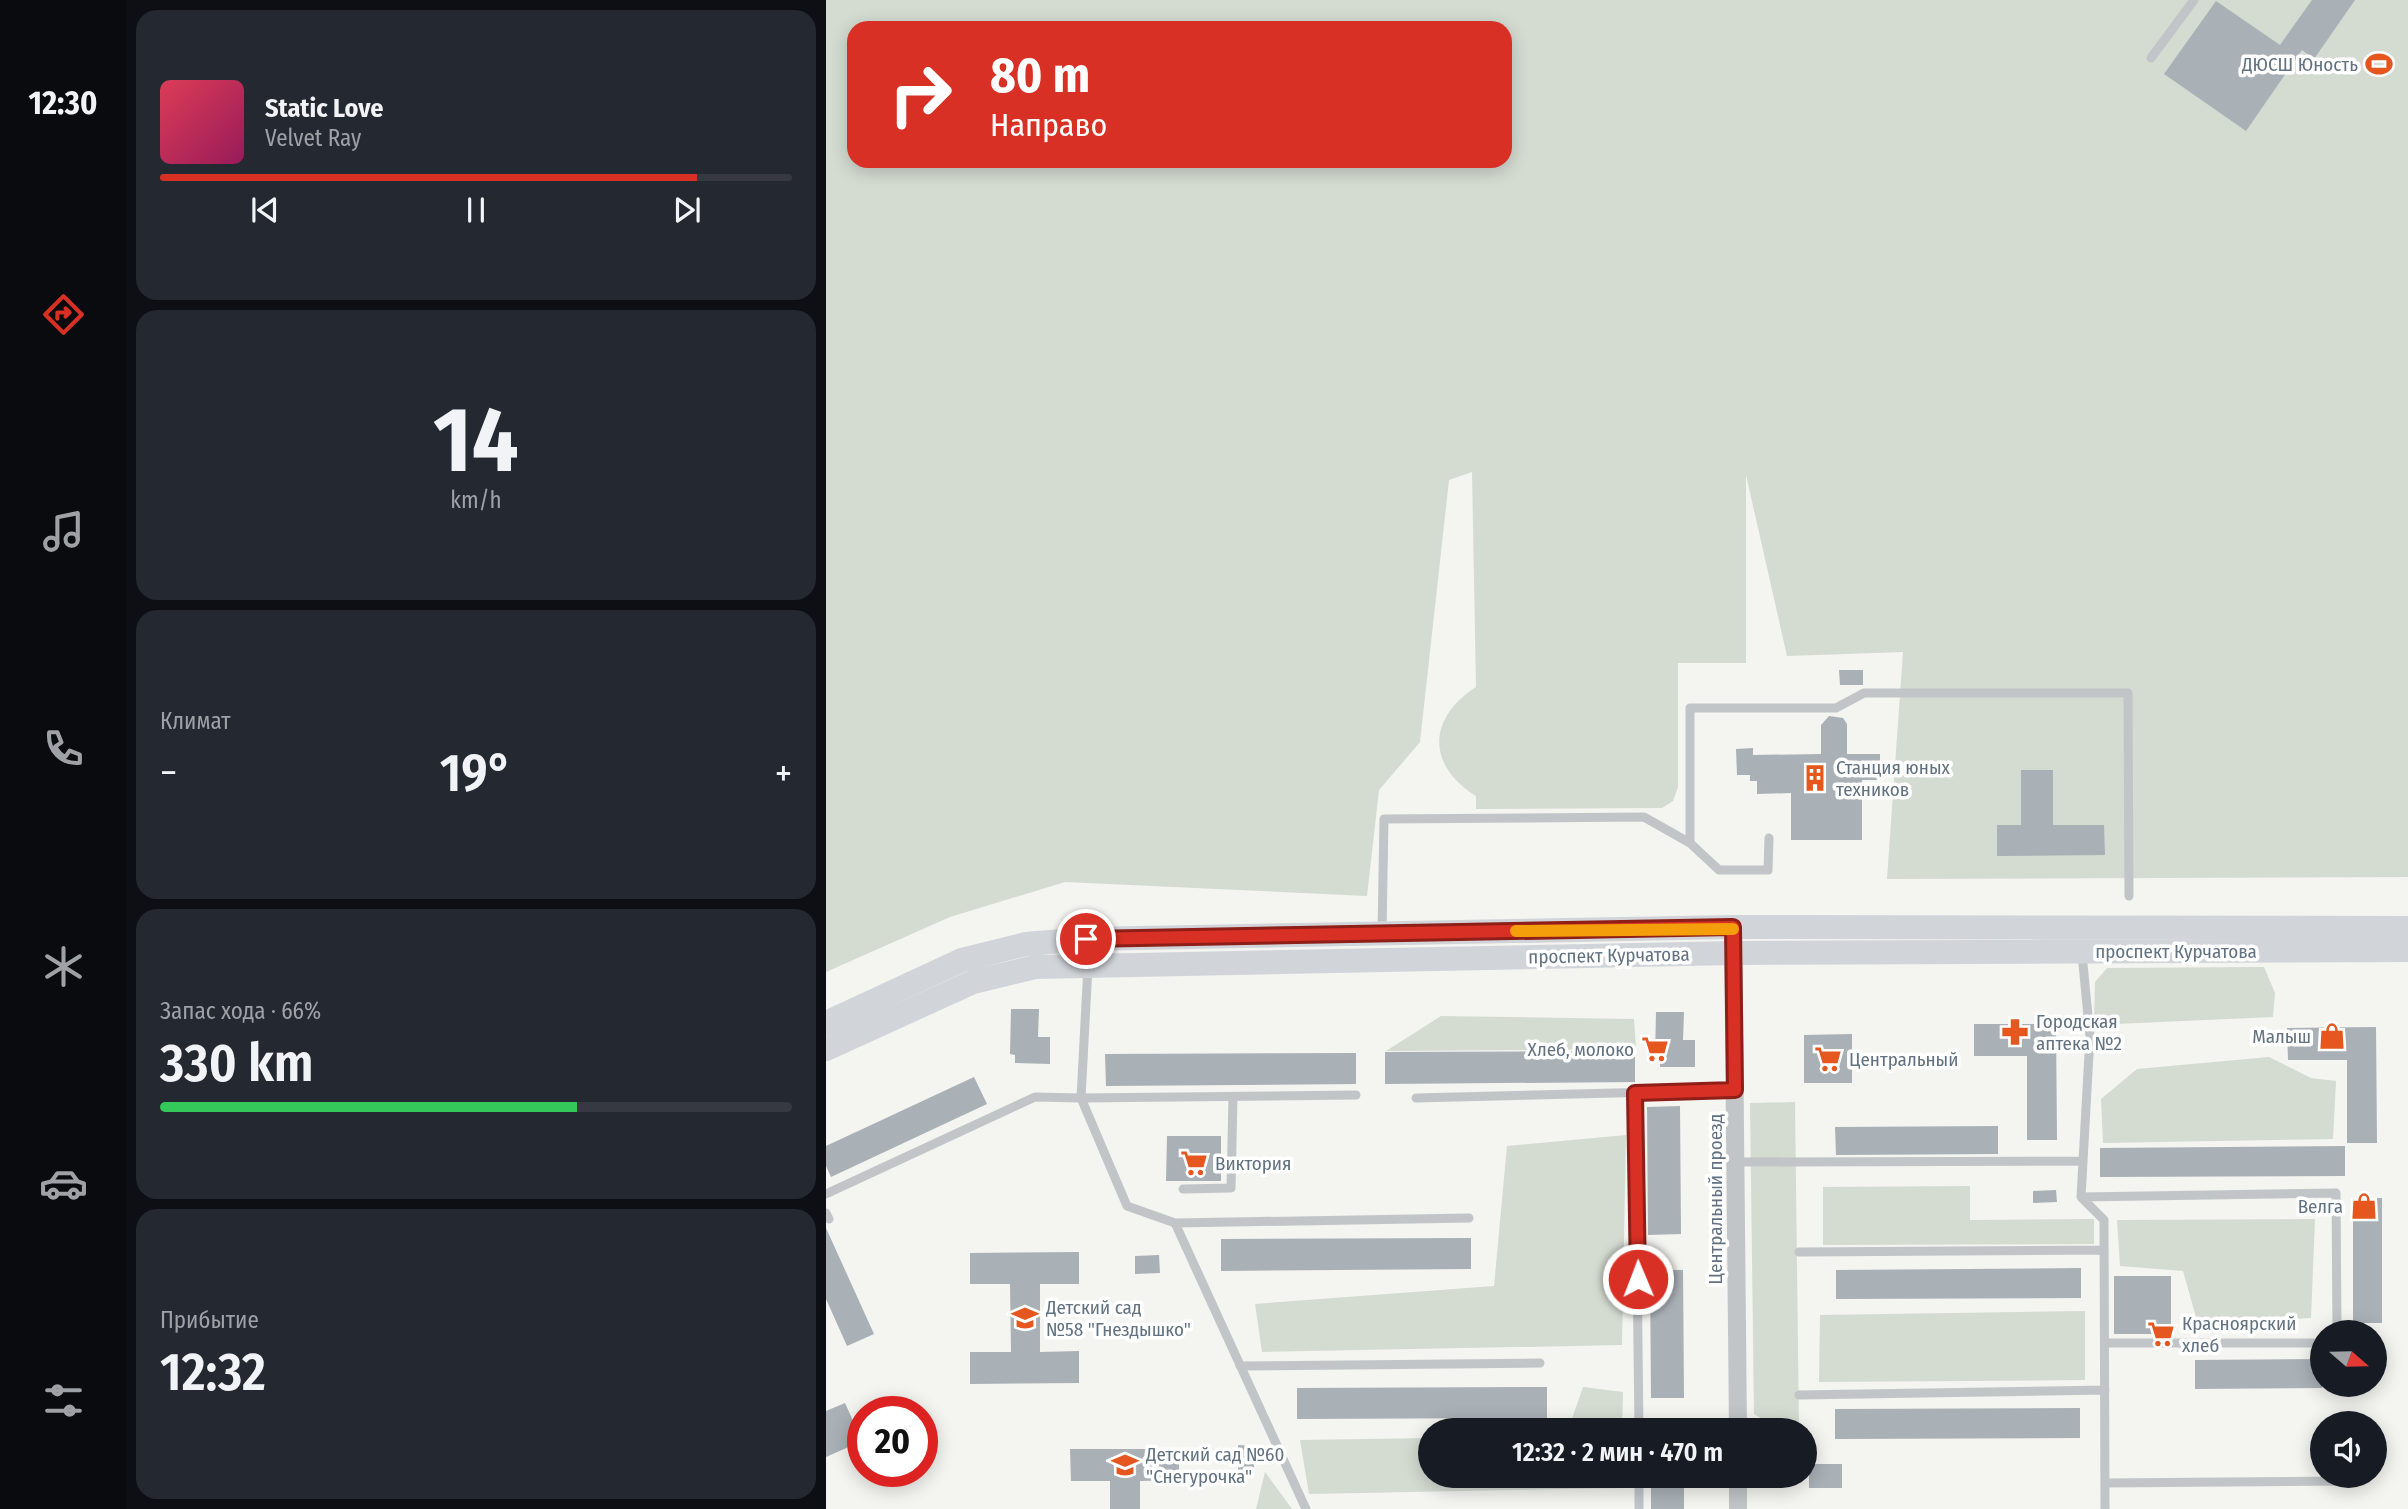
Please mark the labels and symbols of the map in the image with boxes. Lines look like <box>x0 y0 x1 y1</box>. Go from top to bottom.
sports icon: ДЮСШ Юность <box>2364 49 2394 79</box>
place label: ДЮСШ Юность <box>2241 53 2358 76</box>
place label: Станция юных техников <box>1836 756 1951 801</box>
building icon: Станция юных техников <box>1800 763 1830 793</box>
pin <box>1056 909 1116 969</box>
street label: проспект Курчатова <box>2095 940 2257 963</box>
street label: проспект Курчатова <box>1528 943 1690 968</box>
place label: Городская аптека №2 <box>2036 1010 2122 1055</box>
pharmacy icon: Городская аптека №2 <box>2000 1017 2030 1047</box>
shop icon: Малыш <box>2317 1021 2347 1051</box>
place label: Малыш <box>2252 1025 2311 1048</box>
supermarket icon: Хлеб, молоко <box>1640 1034 1670 1064</box>
place label: Хлеб, молоко <box>1528 1038 1634 1061</box>
supermarket icon: Центральный <box>1813 1044 1843 1074</box>
place label: Центральный <box>1849 1048 1958 1071</box>
street label: Центральный проезд <box>1704 1114 1727 1284</box>
supermarket icon: Виктория <box>1179 1148 1209 1178</box>
place label: Виктория <box>1215 1152 1291 1175</box>
shop icon: Велга <box>2349 1191 2379 1221</box>
place label: Велга <box>2298 1195 2343 1218</box>
position arrow <box>1601 1242 1675 1316</box>
place label: Детский сад №58 "Гнездышко" <box>1045 1296 1191 1341</box>
school or university icon: Детский сад №58 "Гнездышко" <box>1010 1303 1040 1333</box>
place label: Красноярский хлеб <box>2182 1312 2296 1357</box>
supermarket icon: Красноярский хлеб <box>2146 1319 2176 1349</box>
north arrow <box>2310 1320 2387 1396</box>
speed limit sign: 20 <box>847 1396 938 1487</box>
place label: Детский сад №60 "Снегурочка" <box>1145 1443 1284 1488</box>
school or university icon: Детский сад №60 "Снегурочка" <box>1110 1450 1140 1480</box>

